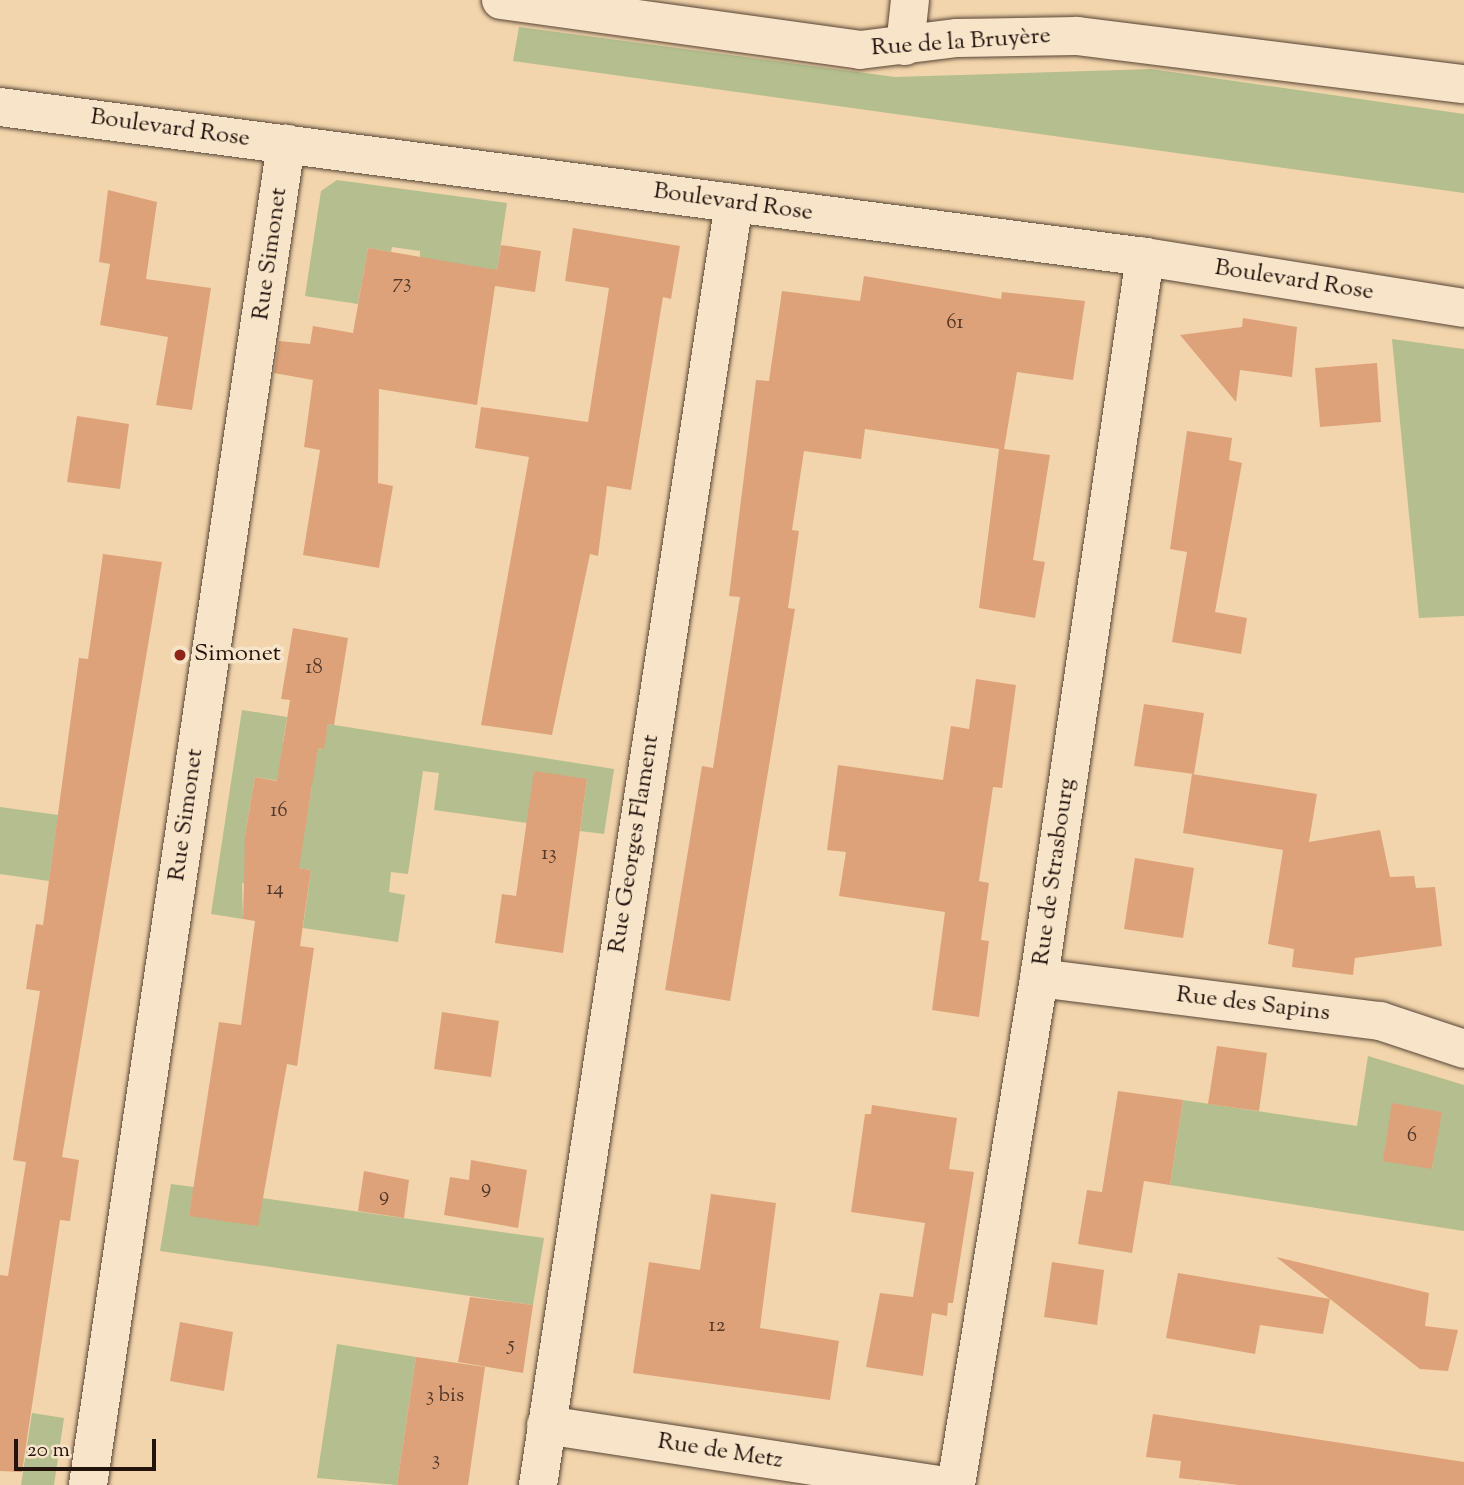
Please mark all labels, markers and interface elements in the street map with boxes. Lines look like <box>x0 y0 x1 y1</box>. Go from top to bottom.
street label: Rue de la Bruyère <box>870 22 1052 64</box>
street label: Boulevard Rose <box>88 104 252 154</box>
street label: Boulevard Rose <box>651 178 815 228</box>
street label: Rue Simonet <box>247 186 295 322</box>
street label: Boulevard Rose <box>1212 254 1376 308</box>
house number: 73 <box>392 270 412 296</box>
house number: 61 <box>946 310 964 336</box>
place label: Simonet <box>194 641 281 669</box>
marker: Simonet <box>172 647 188 663</box>
house number: 18 <box>305 655 323 681</box>
street label: Rue Georges Flament <box>603 733 667 955</box>
street label: Rue Simonet <box>163 747 211 883</box>
street label: Rue de Strasbourg <box>1028 776 1082 968</box>
house number: 16 <box>270 798 288 824</box>
house number: 13 <box>541 841 557 867</box>
house number: 14 <box>266 876 284 902</box>
street label: Rue des Sapins <box>1175 981 1331 1029</box>
house number: 6 <box>1407 1123 1417 1149</box>
house number: 9 <box>481 1175 491 1201</box>
house number: 9 <box>379 1183 389 1209</box>
house number: 12 <box>709 1313 725 1339</box>
house number: 5 <box>507 1332 515 1358</box>
house number: 3 bis <box>426 1383 464 1409</box>
scale bar <box>18 1426 159 1470</box>
street label: Rue de Metz <box>655 1428 785 1476</box>
text: 20 m <box>27 1436 70 1466</box>
house number: 3 <box>432 1447 440 1473</box>

